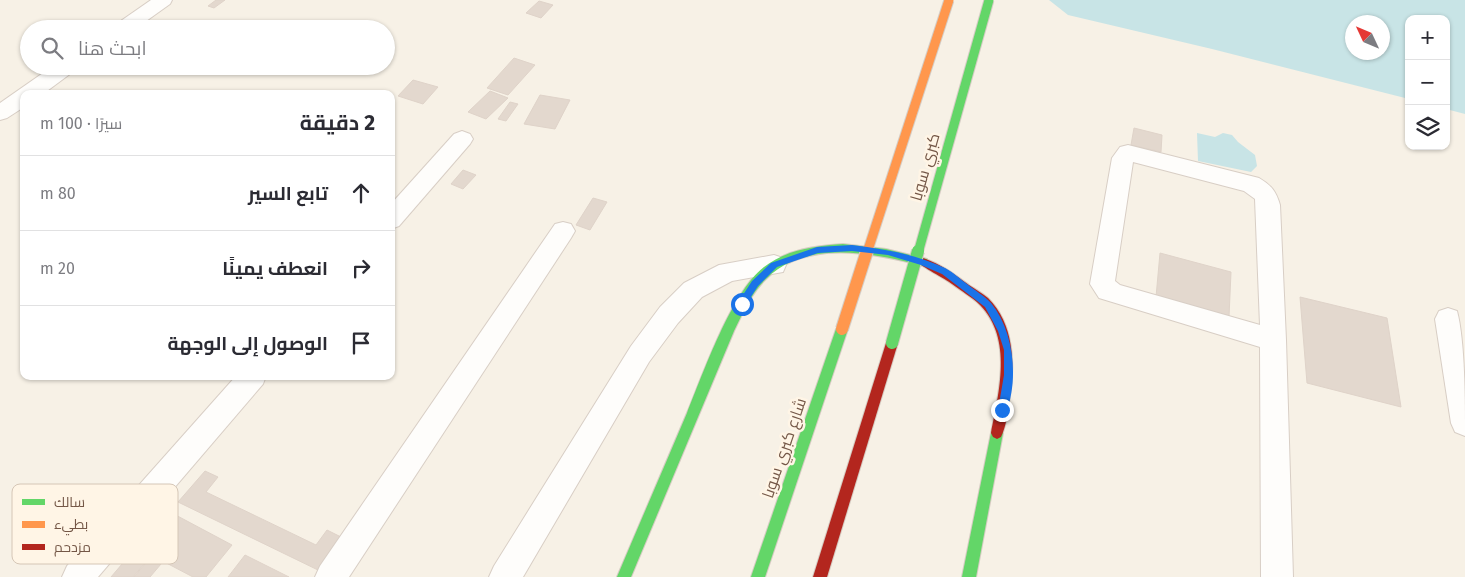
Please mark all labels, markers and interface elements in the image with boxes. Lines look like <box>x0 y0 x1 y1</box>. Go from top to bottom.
north arrow <box>1345 15 1390 60</box>
map controls <box>1405 15 1450 150</box>
button: + <box>1405 15 1450 60</box>
search box <box>20 20 395 75</box>
icon: search <box>38 34 66 62</box>
text: ابحث هنا <box>78 37 147 60</box>
button: − <box>1405 60 1450 105</box>
button: layers <box>1405 105 1450 150</box>
text: 2 دقيقة <box>300 110 375 136</box>
text: سيرًا · 100 m <box>40 114 122 133</box>
street label: كبري سوبا <box>906 131 948 204</box>
icon: ahead <box>347 179 375 207</box>
text: تابع السير <box>248 182 328 205</box>
text: 80 m <box>40 184 76 203</box>
icon: right <box>347 254 375 282</box>
text: انعطف يمينًا <box>222 257 328 280</box>
text: 20 m <box>40 259 75 278</box>
route start <box>731 293 754 316</box>
icon: arrive <box>347 329 375 357</box>
text: الوصول إلى الوجهة <box>168 332 328 355</box>
street label: شارع كبري سوبا <box>758 395 814 502</box>
route end <box>991 399 1014 422</box>
legend <box>12 484 178 564</box>
text: سالك <box>54 494 85 511</box>
text: بطيء <box>54 516 88 536</box>
text: مزدحم <box>54 539 91 557</box>

